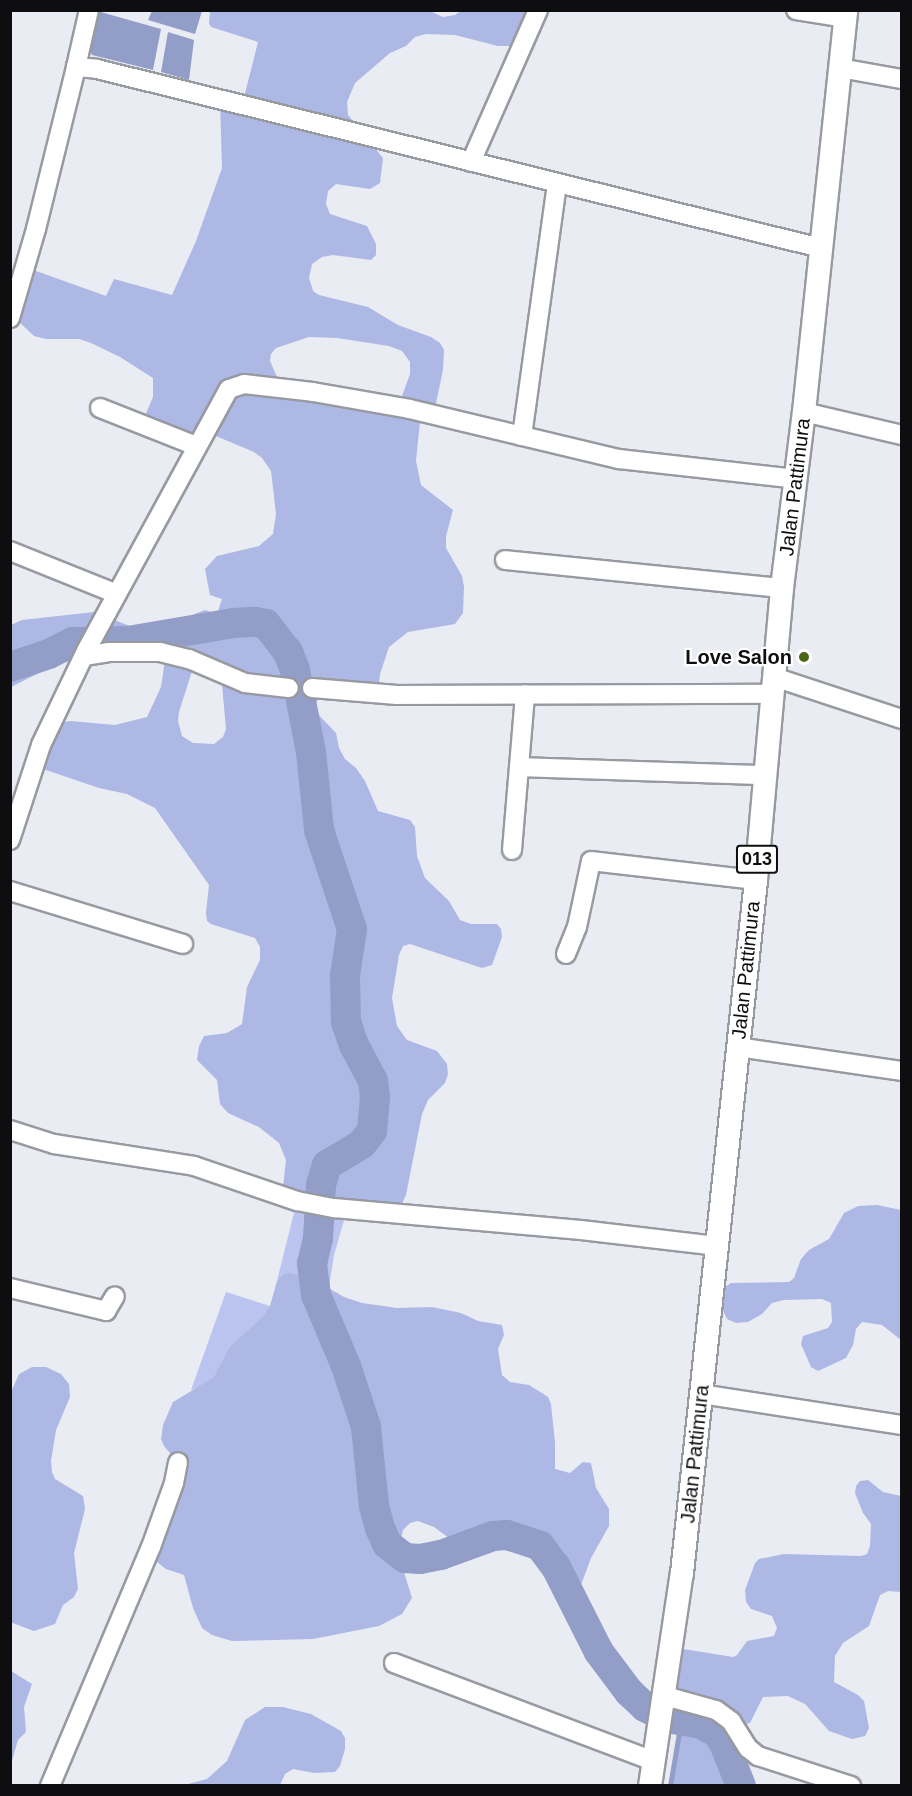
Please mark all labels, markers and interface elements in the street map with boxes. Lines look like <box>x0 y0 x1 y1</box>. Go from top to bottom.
street label: Jalan Pattimura <box>775 417 815 557</box>
place label: Love Salon <box>685 645 792 669</box>
marker: Love Salon <box>797 650 811 664</box>
road number: 013 <box>734 844 780 874</box>
street label: Jalan Pattimura <box>727 900 765 1040</box>
street label: Jalan Pattimura <box>676 1384 714 1524</box>

